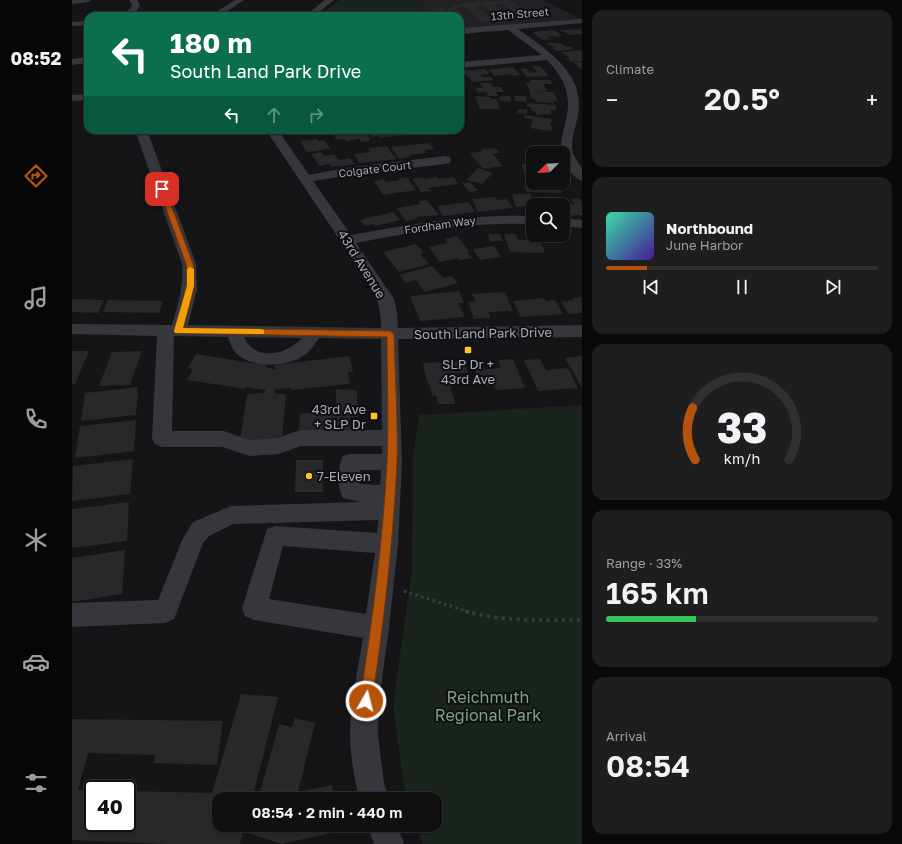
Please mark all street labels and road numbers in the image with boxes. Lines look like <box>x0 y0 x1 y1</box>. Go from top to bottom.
street label: 13th Street <box>490 4 550 23</box>
street label: Colgate Court <box>338 158 412 179</box>
street label: Fordham Way <box>404 213 476 236</box>
street label: 43rd Avenue <box>335 227 389 301</box>
street label: South Land Park Drive <box>414 324 552 342</box>

